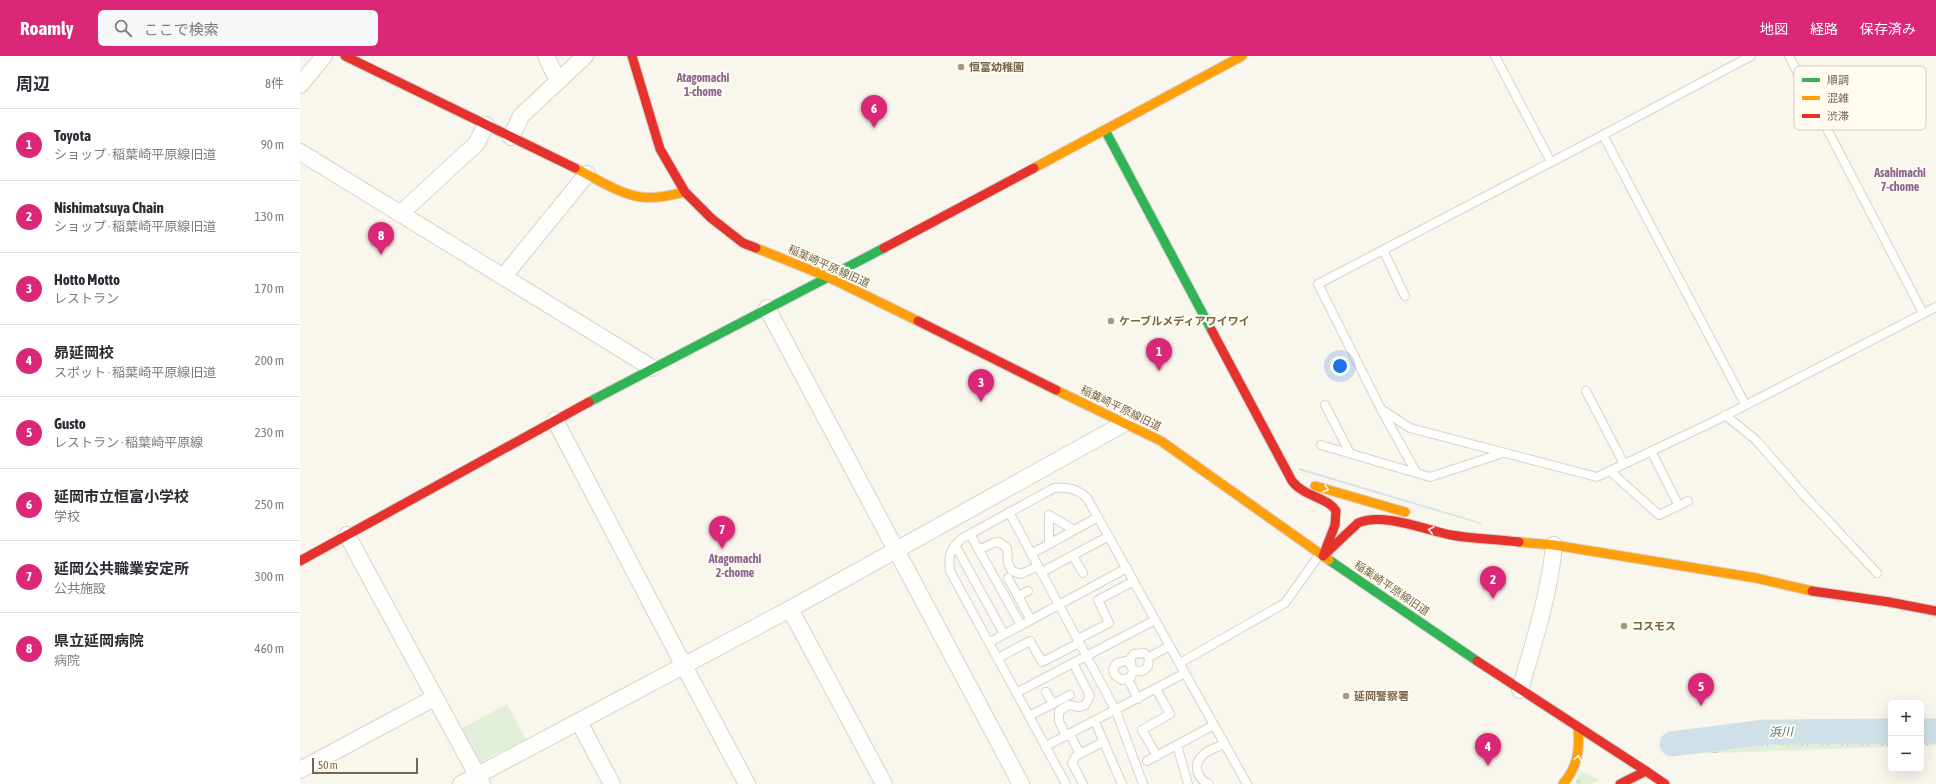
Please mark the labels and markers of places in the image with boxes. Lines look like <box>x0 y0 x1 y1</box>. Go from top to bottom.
place label: 恒富幼稚園 <box>969 61 1024 73</box>
marker: 恒富幼稚園 <box>956 62 966 72</box>
pin: 6 <box>861 95 887 128</box>
pin: 8 <box>368 222 394 255</box>
place label: ケーブルメディアワイワイ <box>1119 315 1250 327</box>
marker: ケーブルメディアワイワイ <box>1106 316 1116 326</box>
pin: 1 <box>1146 338 1172 371</box>
pin: 3 <box>968 369 994 402</box>
pin: 7 <box>709 516 735 549</box>
pin: 2 <box>1480 566 1506 599</box>
place label: コスモス <box>1632 620 1676 632</box>
marker: コスモス <box>1619 621 1629 631</box>
pin: 5 <box>1688 673 1714 706</box>
place label: 延岡警察署 <box>1354 690 1409 702</box>
marker: 延岡警察署 <box>1341 691 1351 701</box>
pin: 4 <box>1475 733 1501 766</box>

